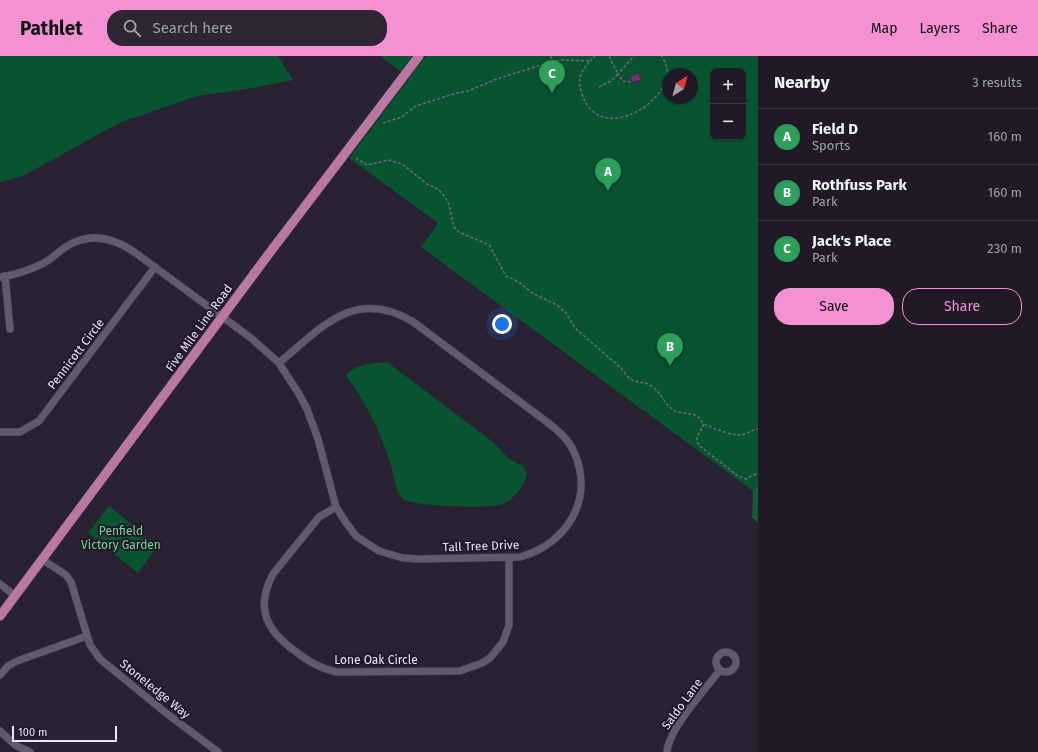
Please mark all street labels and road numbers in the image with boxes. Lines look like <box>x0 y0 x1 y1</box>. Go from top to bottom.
street label: Five Mile Line Road <box>163 282 235 374</box>
street label: Pennicott Circle <box>45 316 107 392</box>
street label: Tall Tree Drive <box>442 538 520 554</box>
street label: Lone Oak Circle <box>334 653 418 667</box>
street label: Stoneledge Way <box>117 656 193 722</box>
street label: Saldo Lane <box>659 676 705 732</box>

